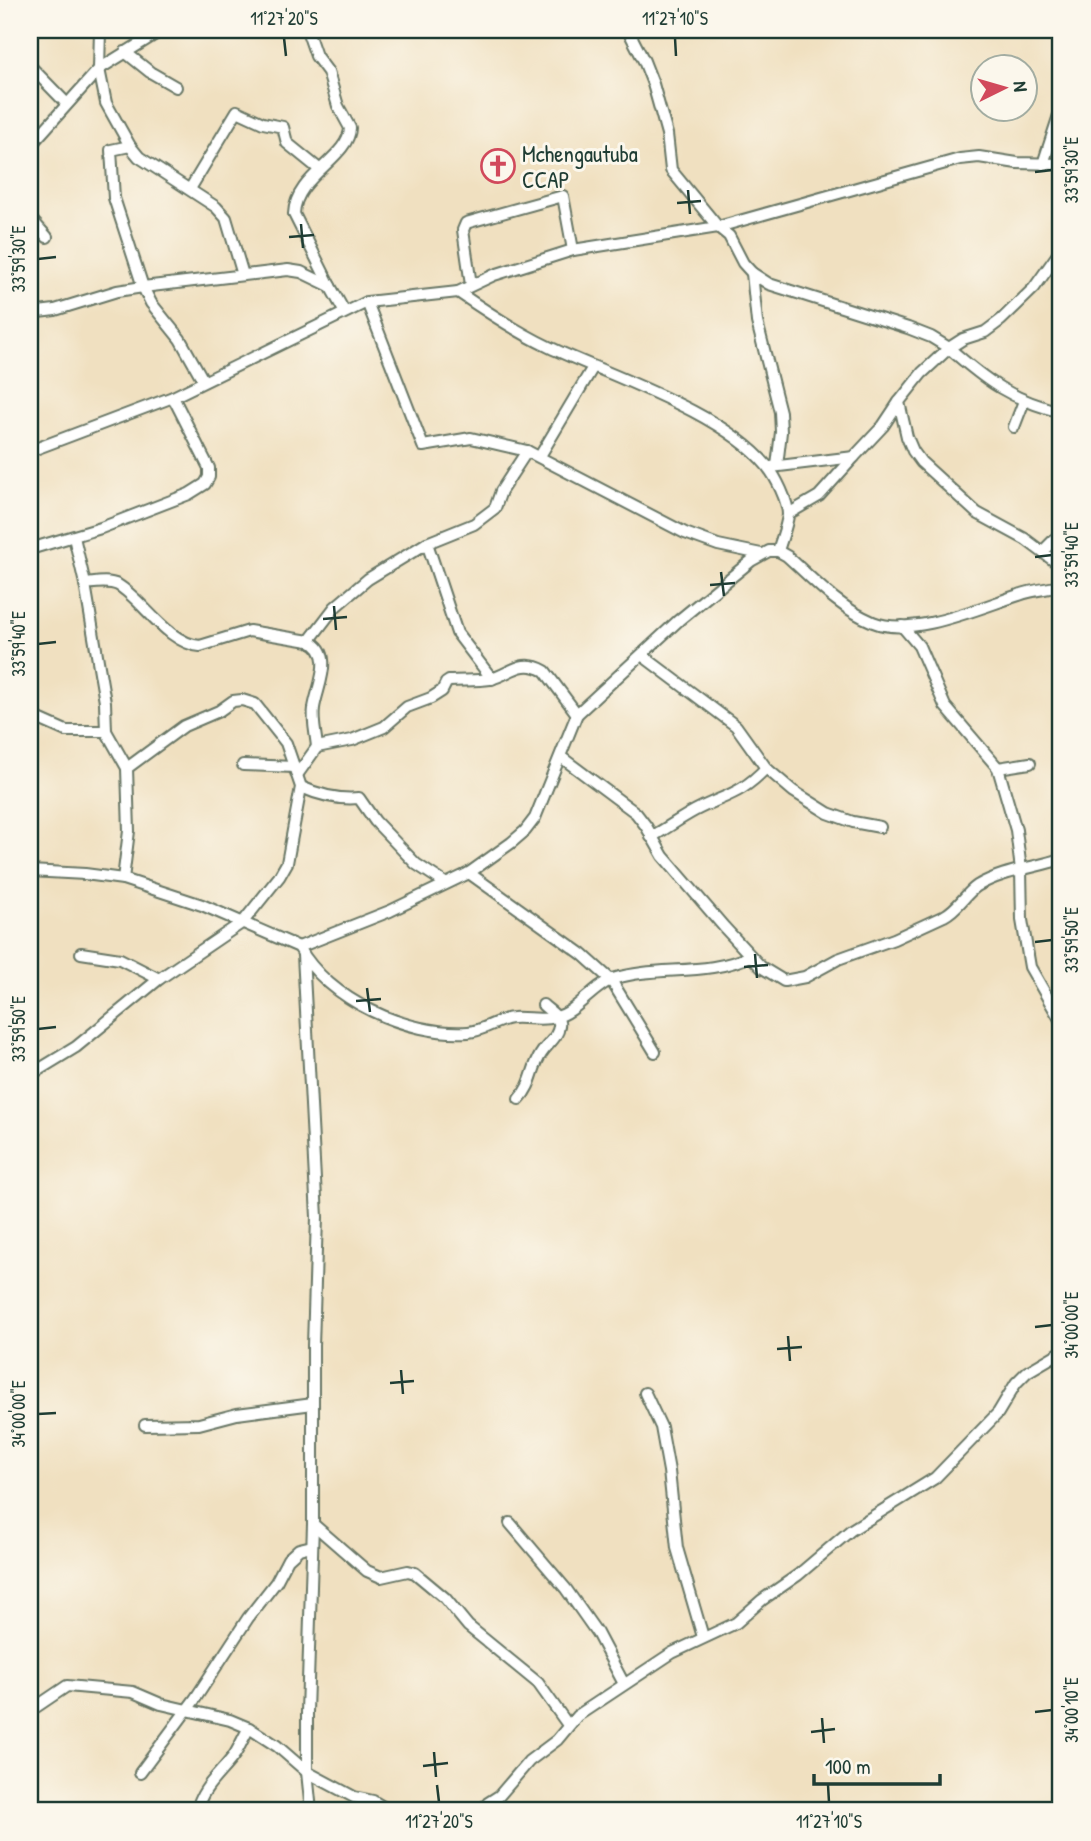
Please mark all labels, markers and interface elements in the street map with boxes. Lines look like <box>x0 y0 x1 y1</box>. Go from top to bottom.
text: 11°27'20"S <box>250 6 318 31</box>
text: 11°27'10"S <box>642 6 708 31</box>
north arrow <box>968 52 1038 122</box>
text: N <box>1008 80 1034 93</box>
text: 33°59'30"E <box>1059 136 1084 204</box>
place label: Mchengautuba CCAP <box>522 138 638 195</box>
church icon: Mchengautuba CCAP <box>479 147 517 185</box>
text: 33°59'30"E <box>6 225 31 293</box>
text: 33°59'40"E <box>1059 522 1084 588</box>
text: 33°59'40"E <box>6 611 31 677</box>
text: 33°59'50"E <box>1059 907 1084 973</box>
text: 33°59'50"E <box>6 996 31 1062</box>
text: 34°00'00"E <box>1059 1291 1084 1359</box>
text: 34°00'00"E <box>6 1380 31 1448</box>
text: 34°00'10"E <box>1059 1677 1084 1743</box>
scale bar <box>814 1743 940 1787</box>
text: 100 m <box>825 1752 871 1781</box>
text: 11°27'20"S <box>405 1809 473 1834</box>
text: 11°27'10"S <box>796 1809 862 1834</box>

